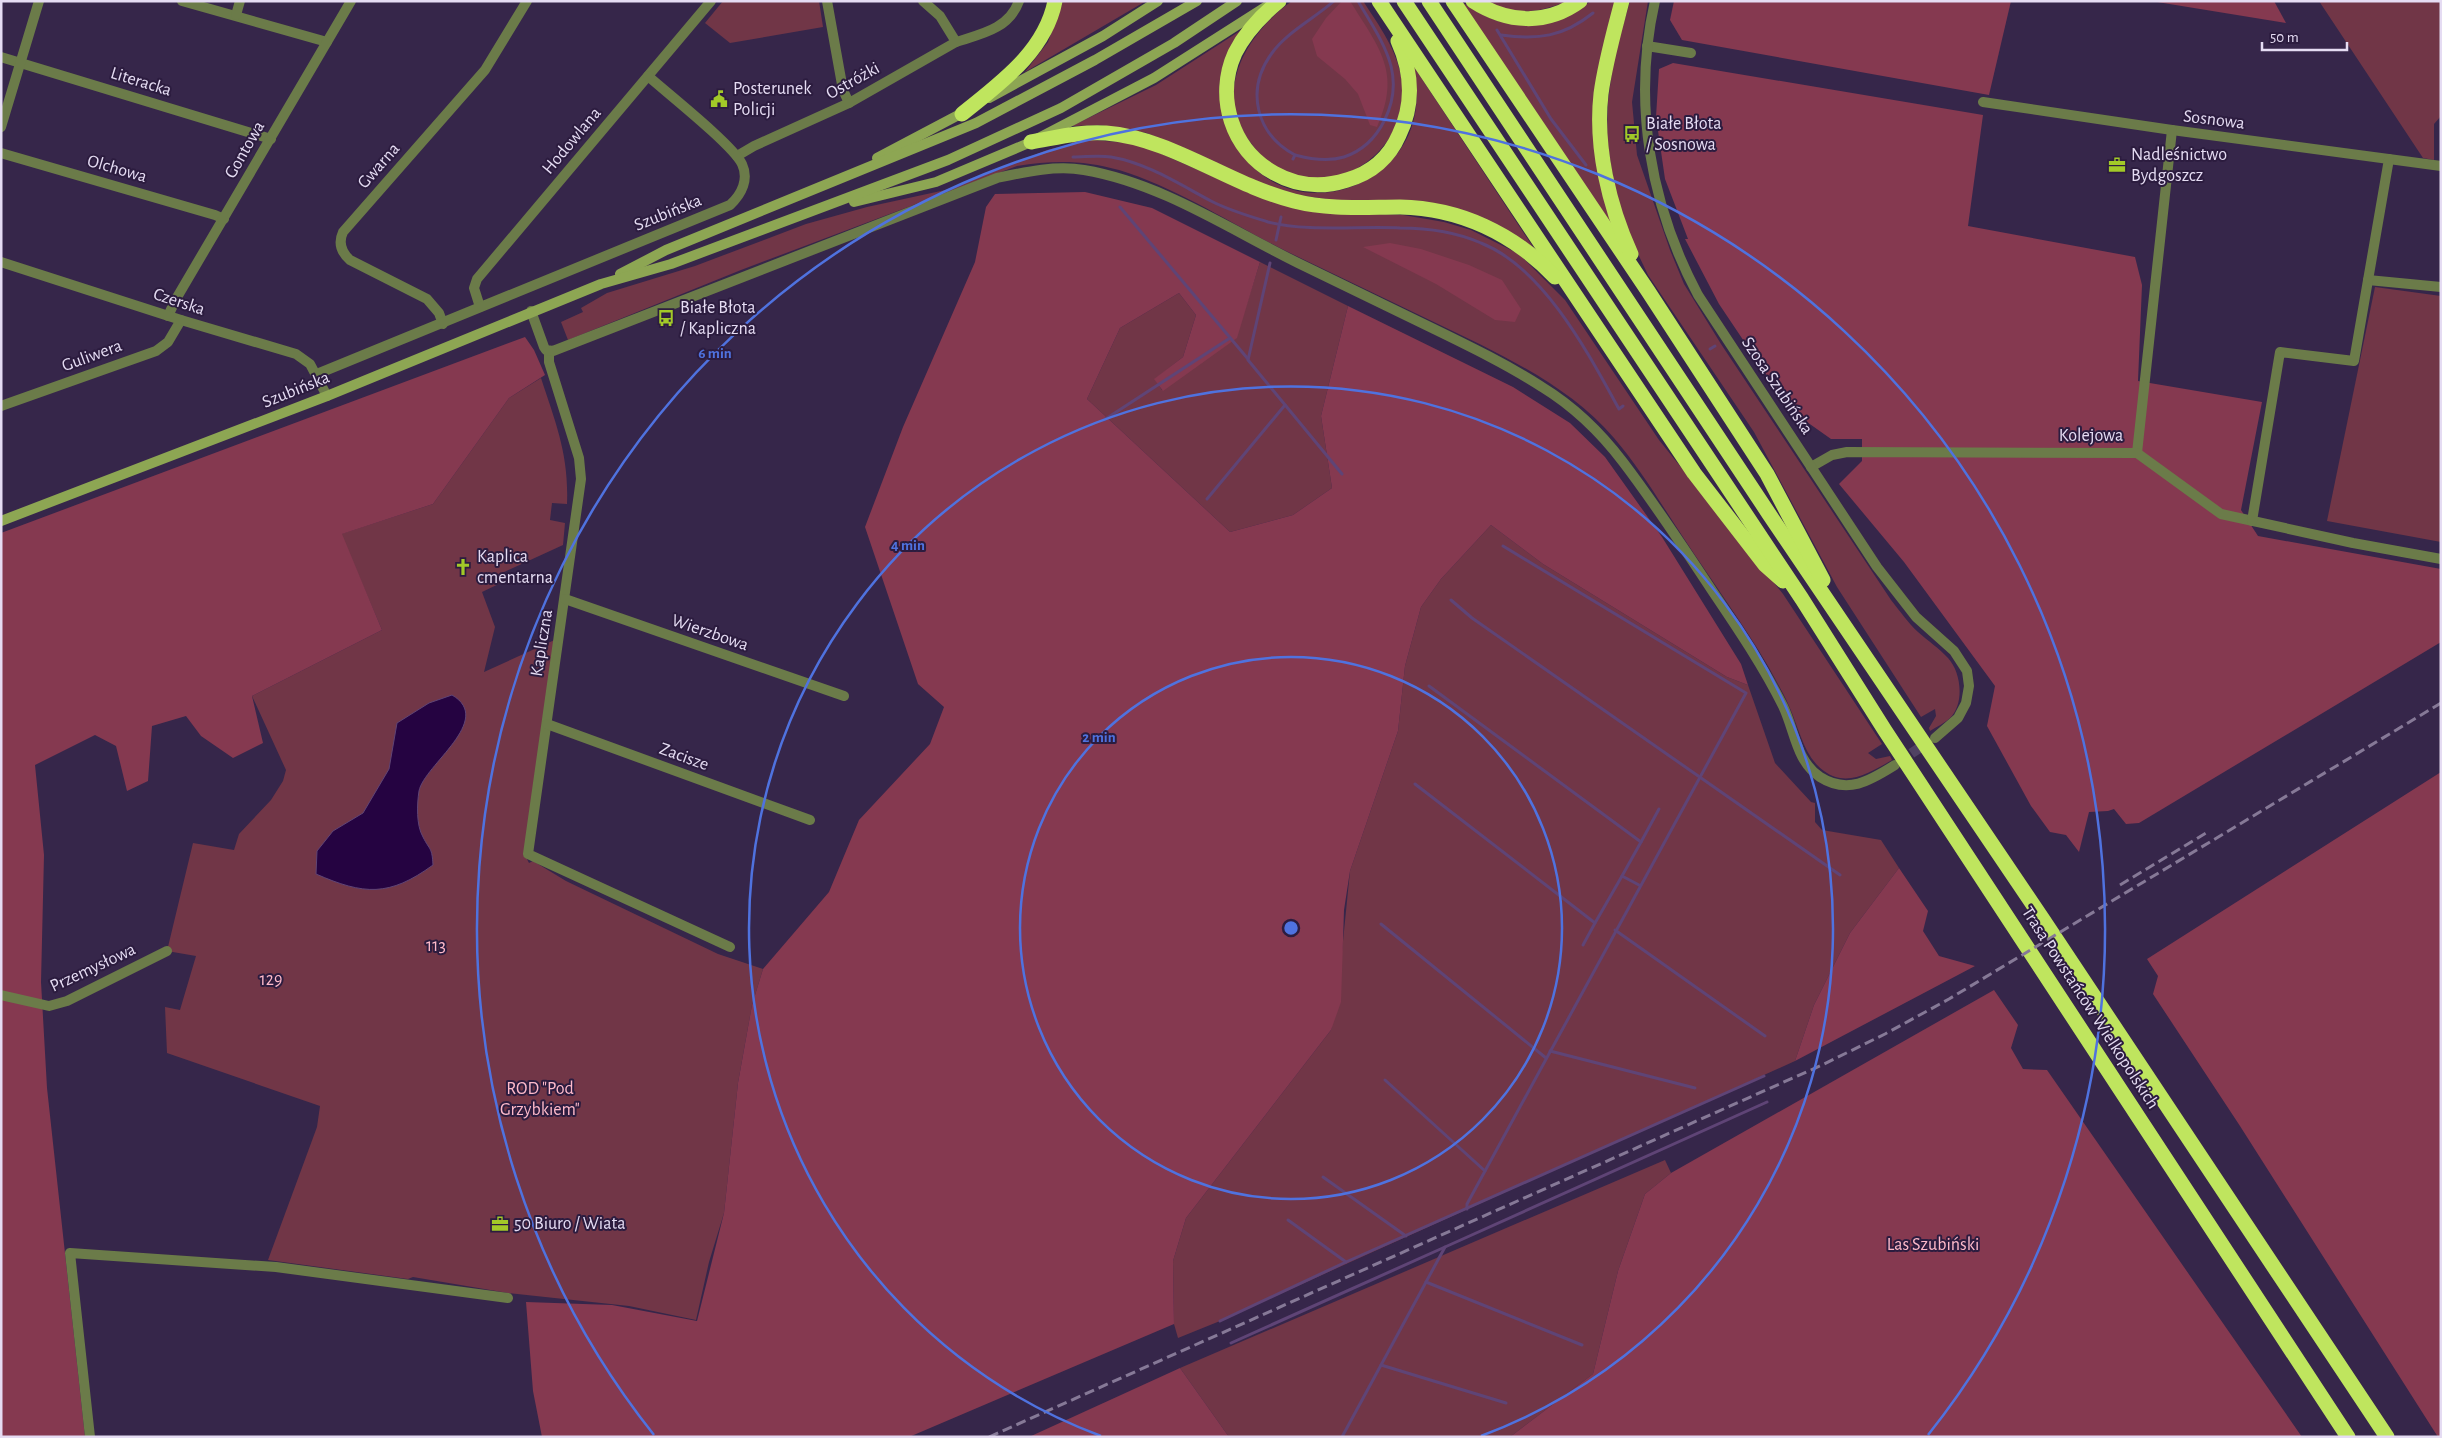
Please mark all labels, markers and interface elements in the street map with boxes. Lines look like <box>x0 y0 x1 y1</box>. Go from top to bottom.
scale bar <box>2262 20 2347 52</box>
text: 50 m <box>2270 30 2299 45</box>
street label: Ostróżki <box>823 59 883 103</box>
street label: Literacka <box>108 64 174 100</box>
place label: Posterunek Policji <box>733 80 812 119</box>
public building icon: Posterunek Policji <box>709 89 729 109</box>
street label: Hodowlana <box>539 104 605 178</box>
street label: Sosnowa <box>2182 107 2246 133</box>
place label: Białe Błota / Sosnowa <box>1646 115 1722 154</box>
street label: Gontowa <box>222 118 268 182</box>
bus stop icon: Białe Błota / Sosnowa <box>1622 124 1642 144</box>
street label: Gwarna <box>355 140 403 192</box>
place label: Nadleśnictwo Bydgoszcz <box>2131 146 2227 185</box>
street label: Olchowa <box>85 152 149 186</box>
office icon: Nadleśnictwo Bydgoszcz <box>2107 155 2127 175</box>
street label: Szubińska <box>632 191 704 235</box>
street label: Czerska <box>151 285 207 319</box>
place label: Białe Błota / Kapliczna <box>680 299 756 338</box>
bus stop icon: Białe Błota / Kapliczna <box>656 308 676 328</box>
street label: Szosa Szubińska <box>1738 334 1816 438</box>
street label: Guliwera <box>60 337 124 375</box>
text: 6 min <box>698 346 732 361</box>
street label: Szubińska <box>260 368 332 412</box>
street label: Kolejowa <box>2059 427 2123 445</box>
text: 4 min <box>891 538 925 553</box>
place label: Kaplica cmentarna <box>477 548 553 587</box>
church icon: Kaplica cmentarna <box>453 557 473 577</box>
street label: Kapliczna <box>528 608 556 678</box>
street label: Wierzbowa <box>669 611 751 655</box>
text: 2 min <box>1082 730 1116 745</box>
street label: Zacisze <box>657 740 711 774</box>
street label: Trasa Powstańców Wielkopolskich <box>2018 904 2162 1112</box>
centre of rings <box>1282 919 1300 937</box>
park label: 113 <box>426 937 446 955</box>
street label: Przemysłowa <box>47 940 139 996</box>
park label: 129 <box>260 971 282 989</box>
park label: ROD "Pod Grzybkiem" <box>500 1080 580 1119</box>
office icon: 50 Biuro / Wiata <box>490 1214 510 1234</box>
place label: 50 Biuro / Wiata <box>514 1215 626 1233</box>
park label: Las Szubiński <box>1887 1236 1979 1254</box>

